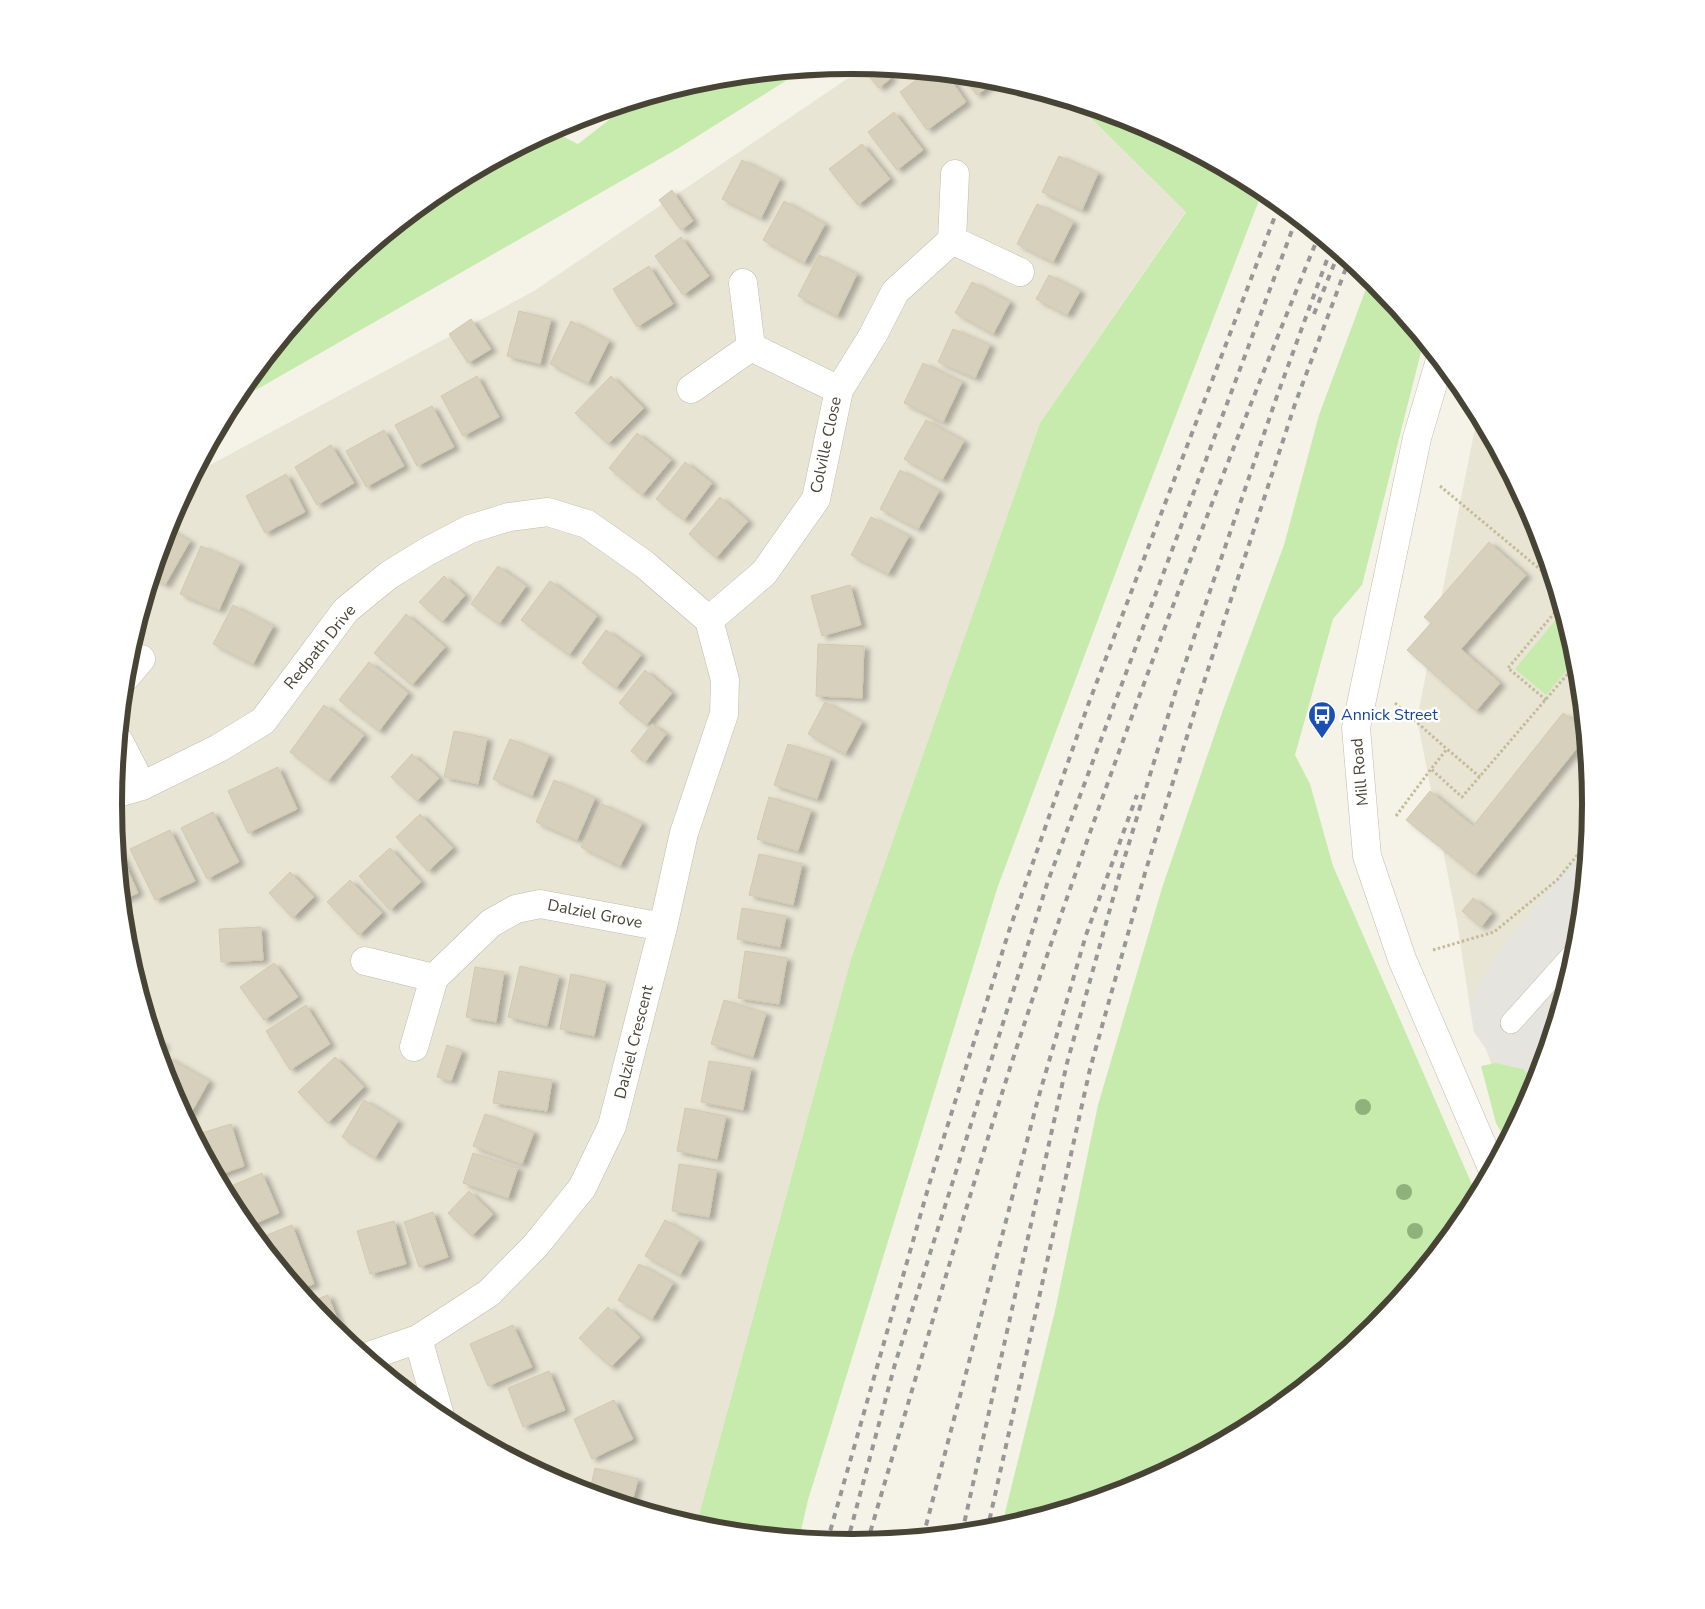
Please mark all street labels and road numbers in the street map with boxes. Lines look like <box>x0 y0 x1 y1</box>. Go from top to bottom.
street label: Colville Close <box>805 395 847 495</box>
street label: Redpath Drive <box>279 600 361 694</box>
street label: Mill Road <box>1346 737 1374 807</box>
street label: Dalziel Grove <box>546 894 644 934</box>
street label: Dalziel Crescent <box>609 982 659 1101</box>

